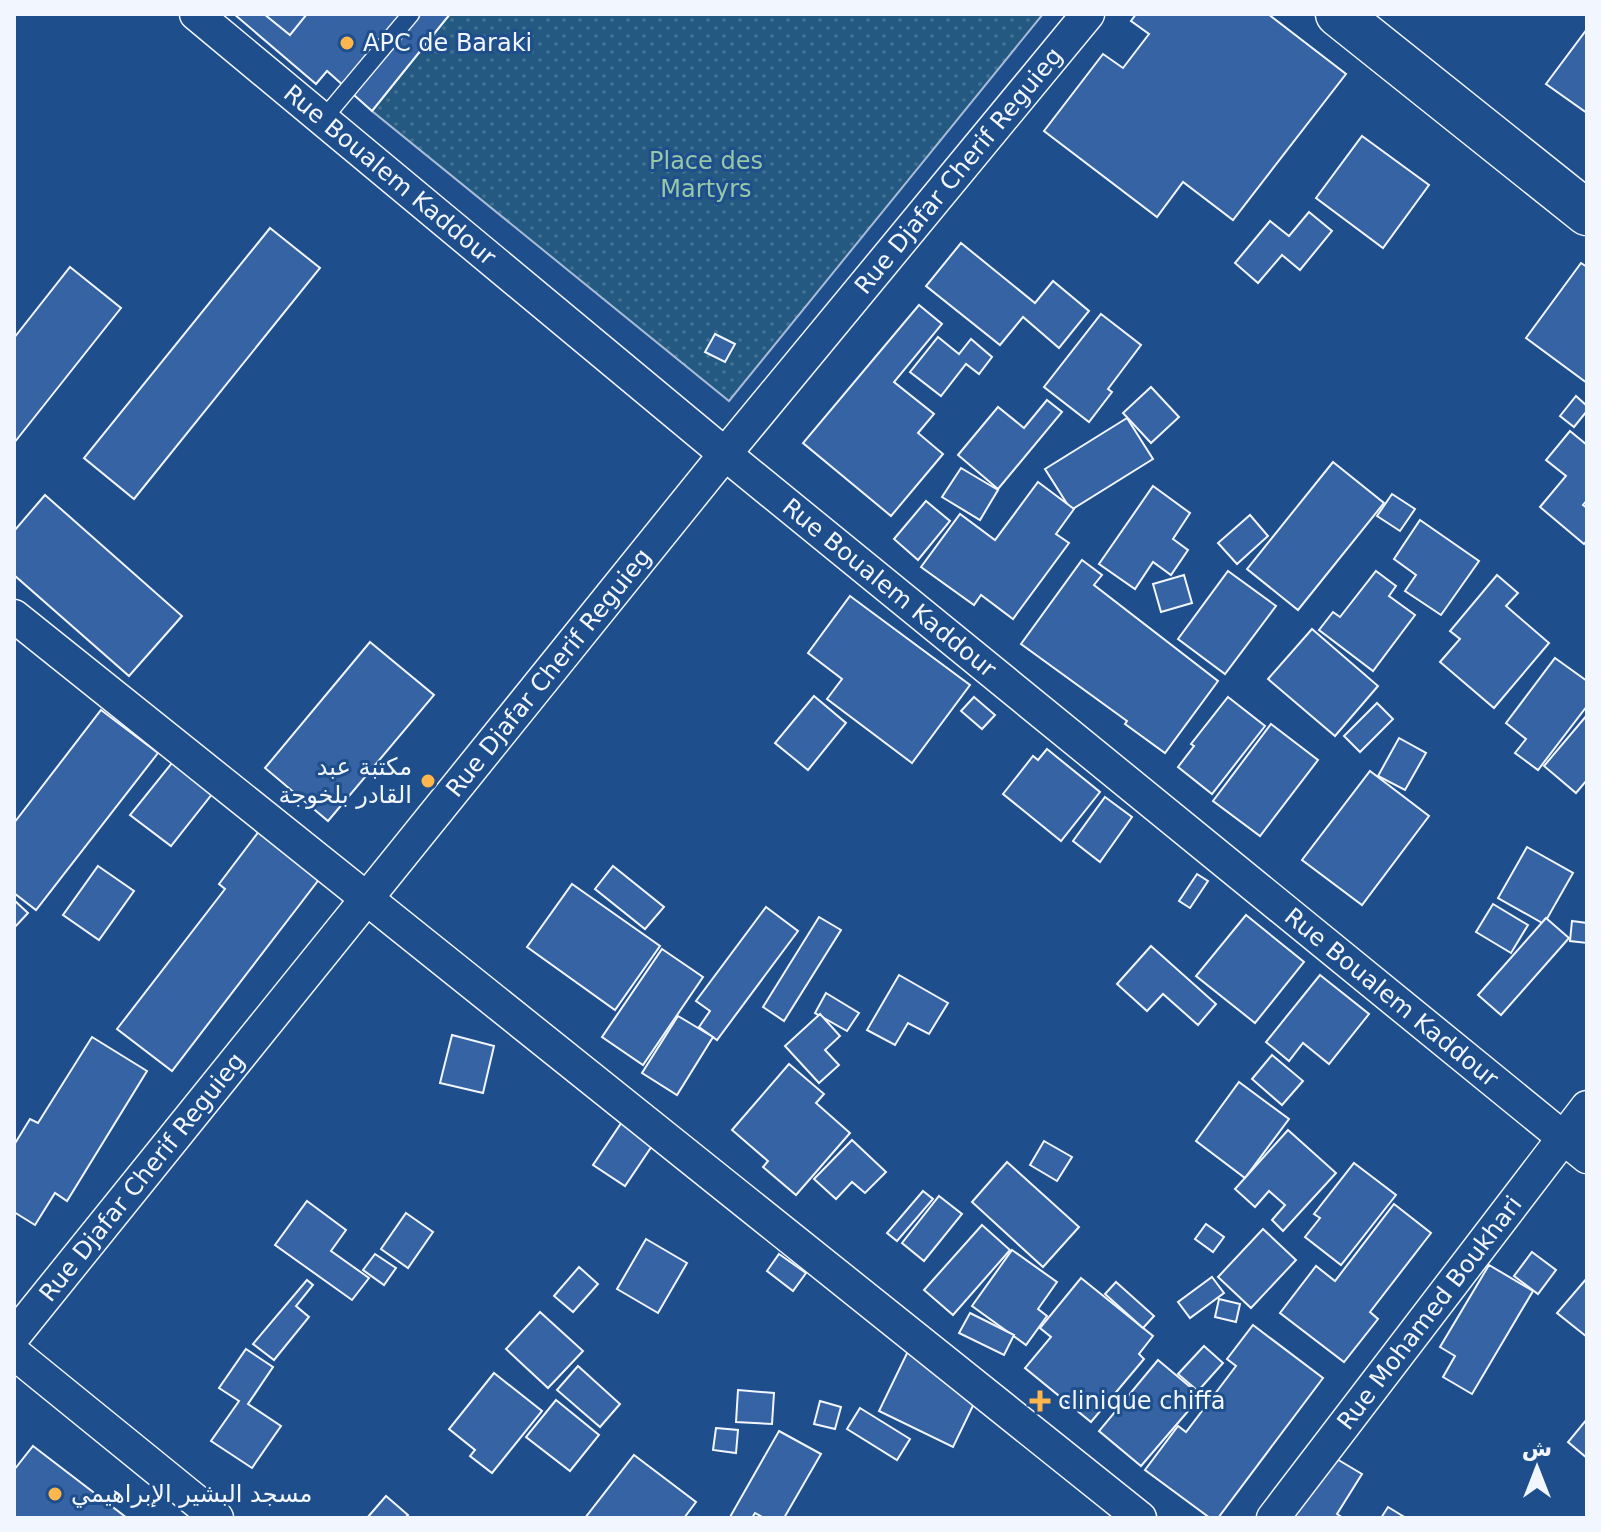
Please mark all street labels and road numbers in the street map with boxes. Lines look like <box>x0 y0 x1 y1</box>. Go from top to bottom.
street label: Rue Djafar Cherif Reguieg <box>849 42 1068 300</box>
street label: Rue Boualem Kaddour <box>278 79 501 271</box>
street label: Rue Boualem Kaddour <box>777 493 1002 683</box>
street label: Rue Djafar Cherif Reguieg <box>440 543 657 802</box>
street label: Rue Boualem Kaddour <box>1279 902 1504 1093</box>
street label: Rue Djafar Cherif Reguieg <box>34 1047 250 1307</box>
street label: Rue Mohamed Boukhari <box>1332 1191 1528 1435</box>

